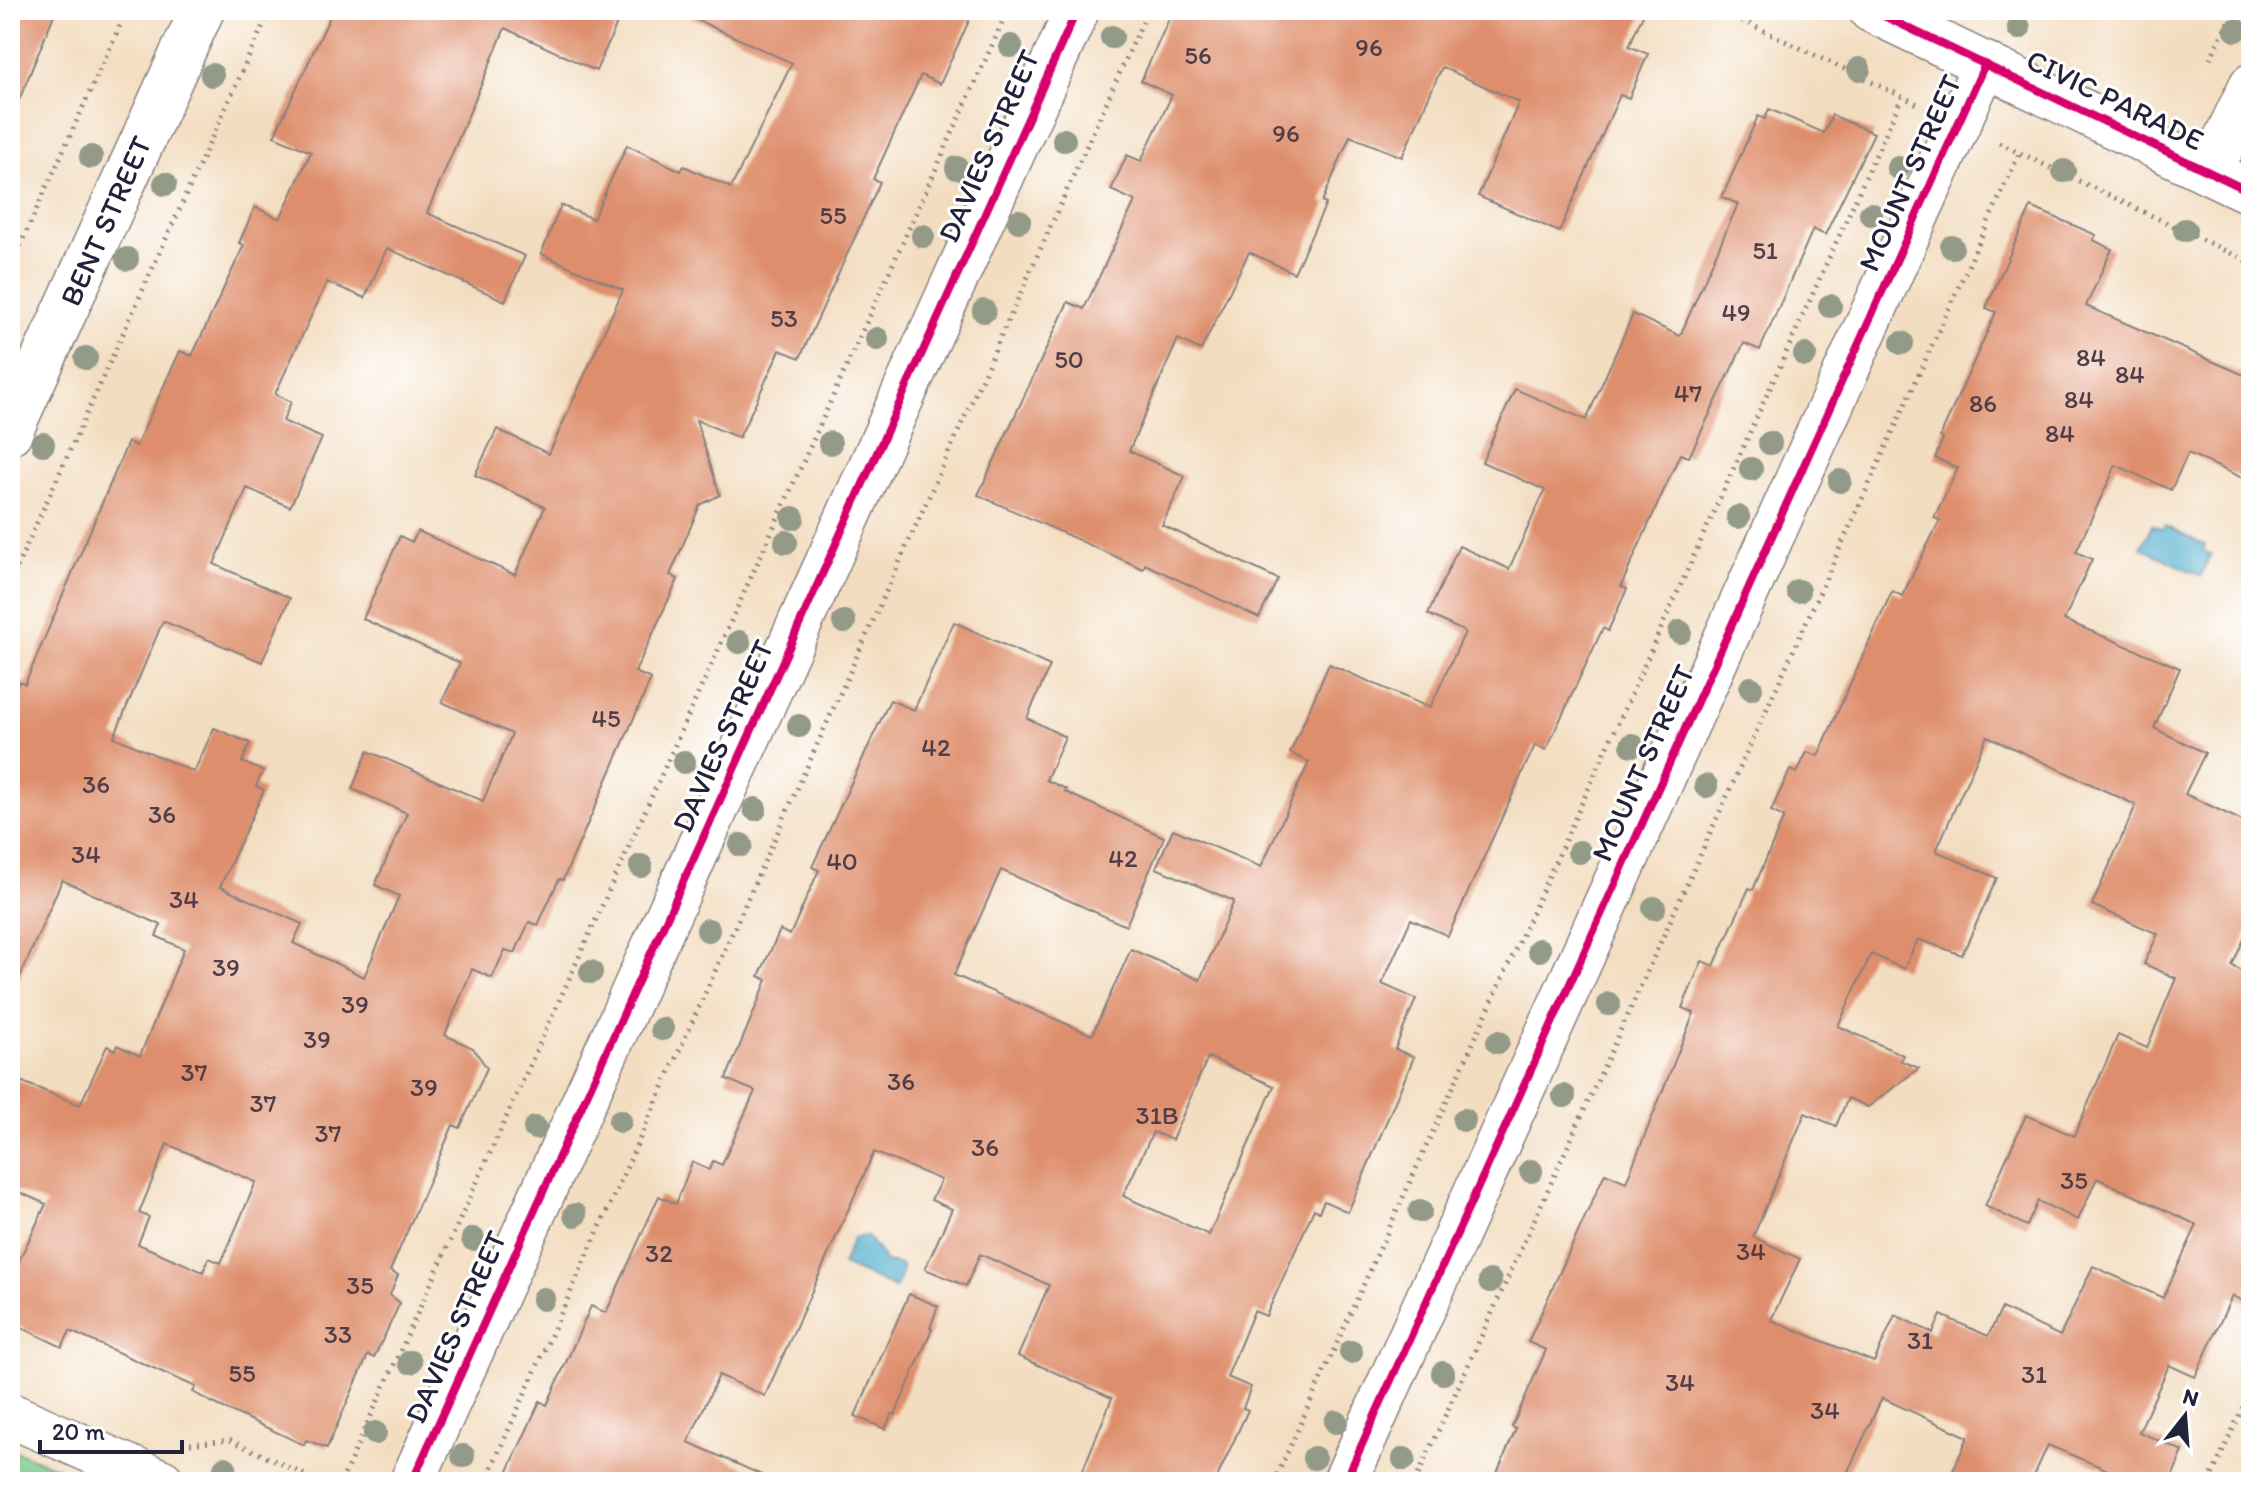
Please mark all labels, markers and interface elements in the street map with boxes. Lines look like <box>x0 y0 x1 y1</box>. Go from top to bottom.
house number: 96 <box>1355 31 1383 63</box>
house number: 56 <box>1184 39 1212 71</box>
street label: CIVIC PARADE <box>2020 41 2210 158</box>
street label: DAVIES STREET <box>930 44 1048 248</box>
street label: MOUNT STREET <box>1850 69 1970 277</box>
house number: 96 <box>1272 117 1300 149</box>
street label: BENT STREET <box>52 130 160 312</box>
house number: 55 <box>819 199 847 231</box>
house number: 51 <box>1752 234 1778 266</box>
house number: 49 <box>1721 296 1751 328</box>
house number: 53 <box>770 302 798 334</box>
house number: 84 <box>2076 341 2106 373</box>
house number: 50 <box>1054 343 1084 375</box>
house number: 84 <box>2115 358 2145 390</box>
house number: 47 <box>1674 377 1702 409</box>
house number: 84 <box>2064 383 2094 415</box>
house number: 86 <box>1969 387 1997 419</box>
house number: 84 <box>2045 417 2075 449</box>
street label: DAVIES STREET <box>664 634 782 838</box>
street label: MOUNT STREET <box>1583 659 1703 867</box>
house number: 45 <box>591 702 621 734</box>
house number: 42 <box>921 731 951 763</box>
house number: 36 <box>82 768 110 800</box>
house number: 36 <box>148 798 176 830</box>
house number: 34 <box>71 838 101 870</box>
house number: 42 <box>1108 842 1138 874</box>
house number: 40 <box>826 845 858 877</box>
house number: 34 <box>169 883 199 915</box>
house number: 39 <box>212 951 240 983</box>
house number: 39 <box>341 988 369 1020</box>
house number: 39 <box>303 1023 331 1055</box>
house number: 37 <box>180 1056 208 1088</box>
house number: 36 <box>887 1065 915 1097</box>
house number: 39 <box>410 1071 438 1103</box>
house number: 37 <box>249 1087 277 1119</box>
house number: 31B <box>1135 1099 1179 1131</box>
house number: 37 <box>314 1117 342 1149</box>
house number: 36 <box>971 1131 999 1163</box>
house number: 35 <box>2060 1164 2088 1196</box>
street label: DAVIES STREET <box>397 1225 515 1429</box>
house number: 34 <box>1736 1235 1766 1267</box>
house number: 32 <box>645 1237 673 1269</box>
house number: 35 <box>346 1269 374 1301</box>
house number: 33 <box>324 1318 352 1350</box>
house number: 31 <box>1907 1324 1933 1356</box>
house number: 55 <box>228 1357 256 1389</box>
house number: 31 <box>2021 1358 2047 1390</box>
house number: 34 <box>1665 1366 1695 1398</box>
north arrow <box>2145 1376 2225 1456</box>
text: N <box>2180 1382 2202 1412</box>
house number: 34 <box>1810 1394 1840 1426</box>
scale bar <box>40 1404 182 1454</box>
text: 20 m <box>52 1417 105 1446</box>

